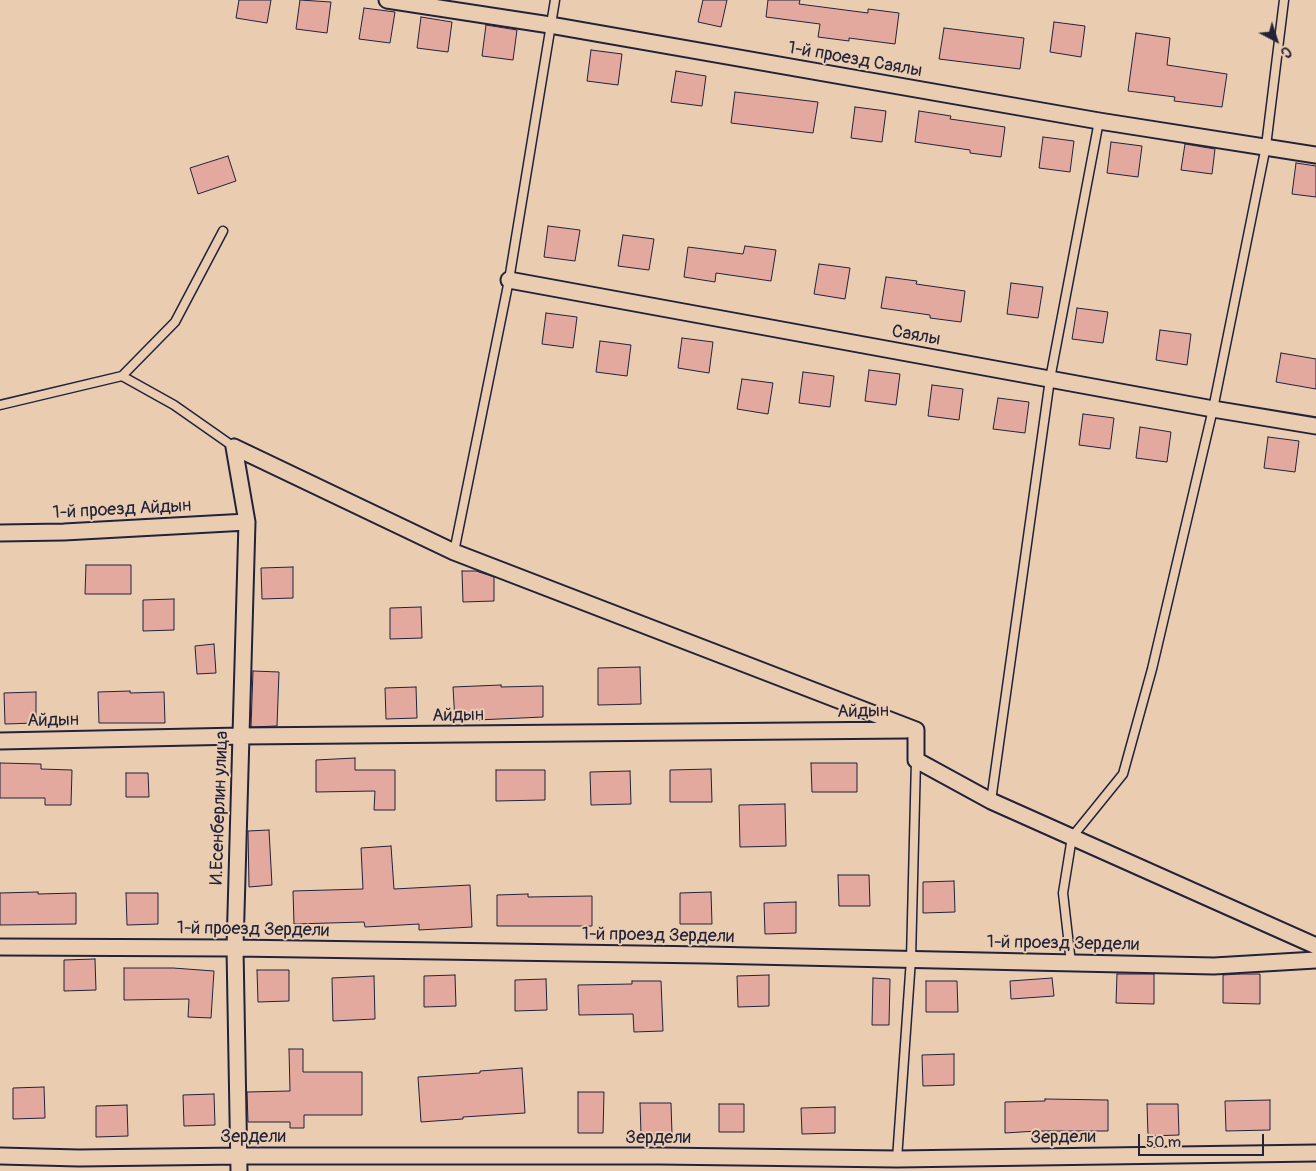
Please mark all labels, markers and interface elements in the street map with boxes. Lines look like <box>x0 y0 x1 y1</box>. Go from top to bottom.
north arrow <box>1251 15 1301 65</box>
street label: 1-й проезд Саялы <box>786 38 924 82</box>
text: С <box>1277 43 1295 61</box>
street label: Саялы <box>890 321 942 351</box>
street label: 1-й проезд Айдын <box>52 496 192 524</box>
street label: Айдын <box>837 701 889 723</box>
street label: Айдын <box>432 705 484 727</box>
street label: Айдын <box>27 710 79 732</box>
street label: И.Есенберлин улица <box>207 731 233 885</box>
street label: 1-й проезд Зердели <box>177 918 329 942</box>
street label: 1-й проезд Зердели <box>582 924 734 948</box>
street label: 1-й проезд Зердели <box>987 932 1139 956</box>
scale bar <box>1141 1124 1267 1156</box>
street label: Зердели <box>220 1126 286 1148</box>
street label: Зердели <box>625 1127 691 1149</box>
street label: Зердели <box>1030 1127 1096 1149</box>
text: 50 m <box>1146 1133 1181 1152</box>

